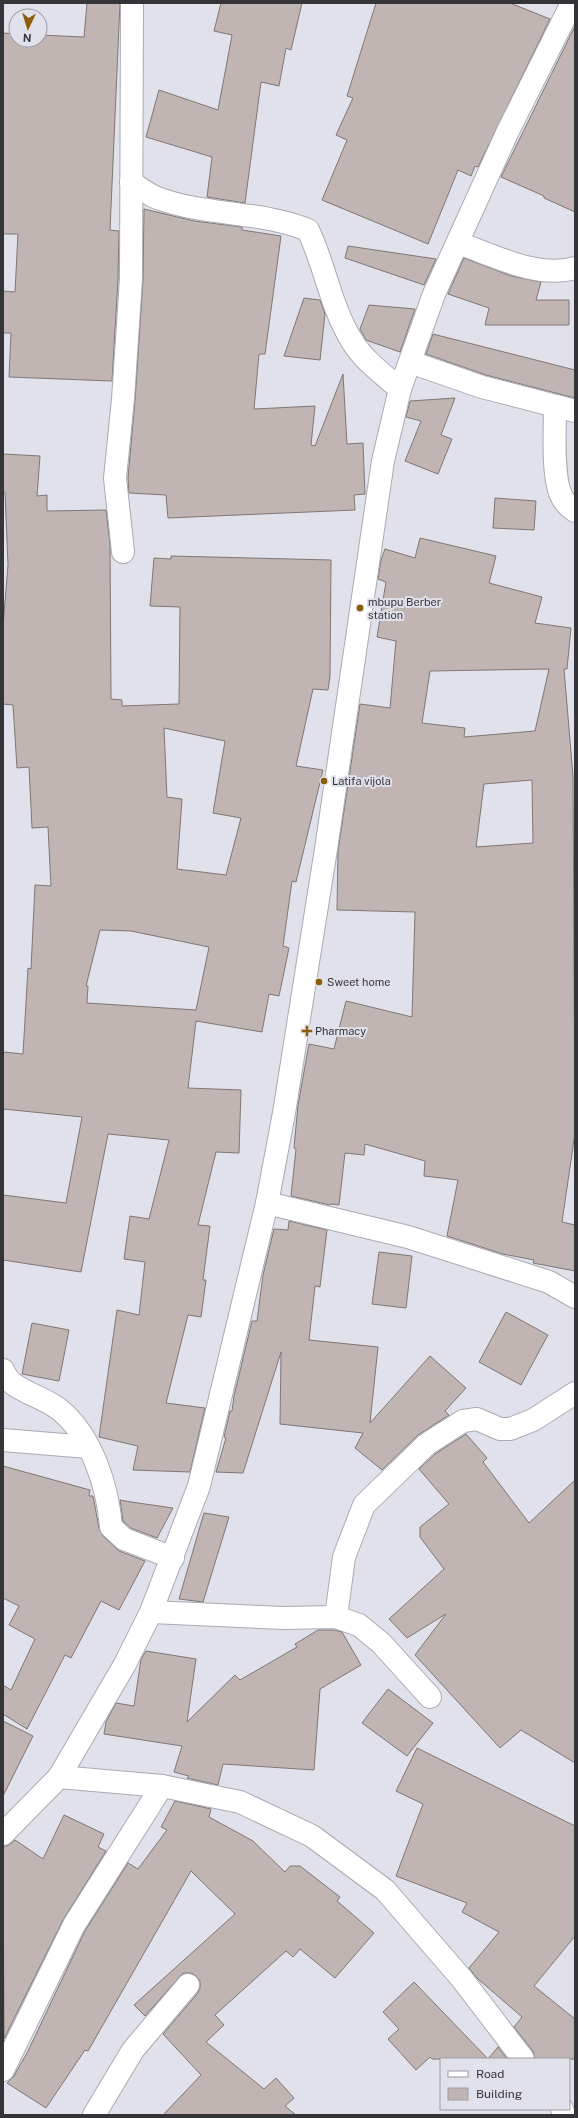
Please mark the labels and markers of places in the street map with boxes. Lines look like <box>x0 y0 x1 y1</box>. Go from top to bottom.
place label: mbupu Berber station <box>368 596 441 621</box>
marker: mbupu Berber station <box>355 603 365 613</box>
place label: Latifa vijola <box>332 775 391 787</box>
marker: Latifa vijola <box>319 776 329 786</box>
place label: Sweet home <box>327 976 390 988</box>
marker: Sweet home <box>314 977 324 987</box>
place label: Pharmacy <box>315 1025 366 1037</box>
marker: Pharmacy <box>302 1026 312 1036</box>

